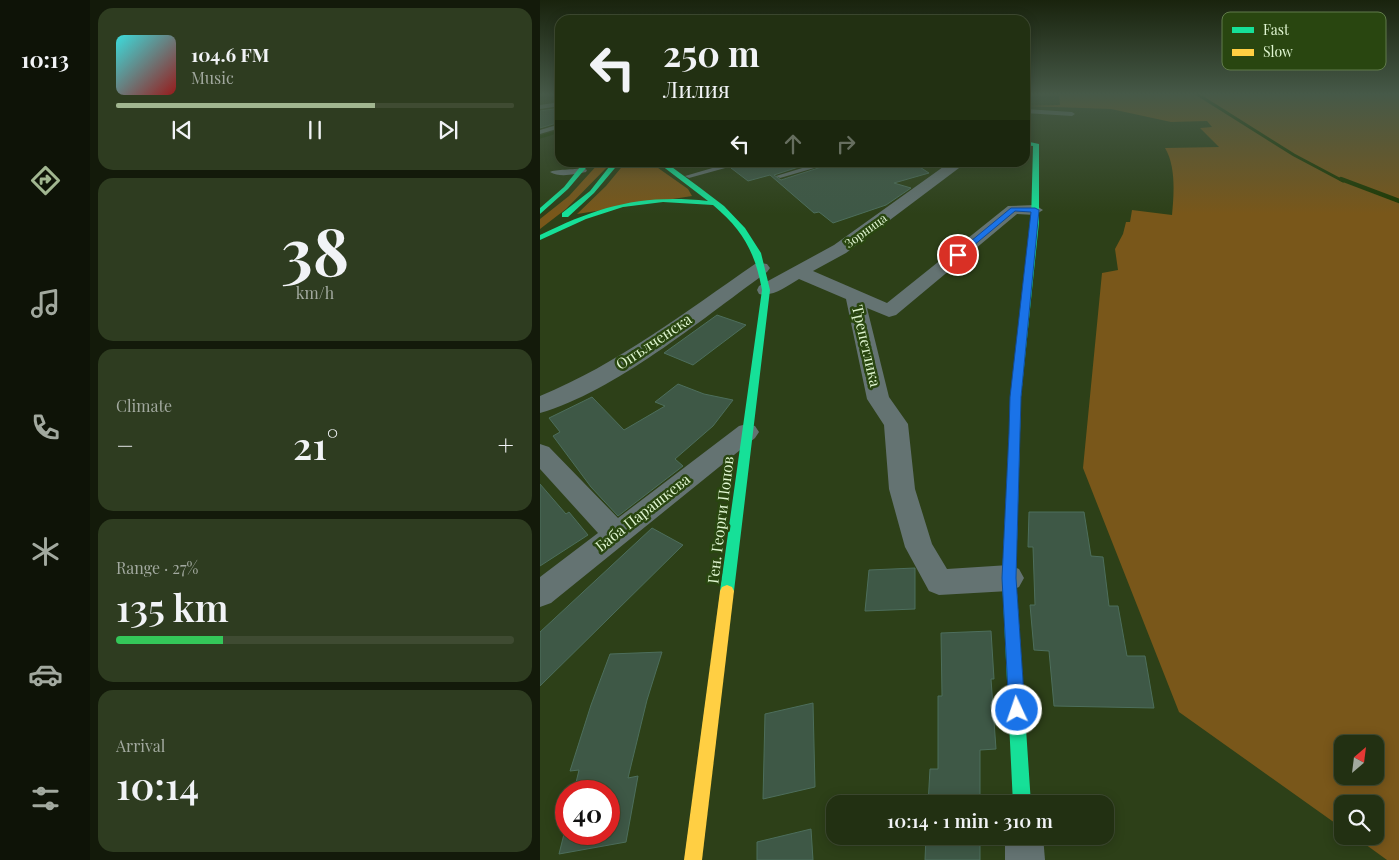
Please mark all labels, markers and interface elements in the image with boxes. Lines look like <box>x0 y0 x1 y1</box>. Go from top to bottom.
legend <box>1222 12 1386 70</box>
text: Fast <box>1263 20 1290 39</box>
text: 250 m <box>663 29 760 76</box>
icon: left <box>580 35 645 100</box>
text: 104.6 FM <box>191 41 269 67</box>
text: Slow <box>1263 42 1293 61</box>
text: 10:13 <box>21 44 69 74</box>
text: Music <box>191 67 234 88</box>
text: Лилия <box>663 74 730 104</box>
icon: previous <box>168 116 196 144</box>
icon: pause <box>301 116 329 144</box>
icon: next <box>434 116 462 144</box>
icon: left <box>726 130 754 158</box>
icon: ahead <box>779 130 807 158</box>
icon: right <box>832 130 860 158</box>
icon: directions <box>28 163 63 198</box>
text: 38 <box>281 206 349 292</box>
street label: Зорница <box>841 210 890 251</box>
pin <box>937 234 979 276</box>
icon: arrive <box>944 241 972 269</box>
text: km/h <box>296 282 334 303</box>
icon: music <box>28 286 63 321</box>
street label: Трепетлика <box>848 303 886 389</box>
street label: Опълченска <box>612 308 696 374</box>
text: Climate <box>116 395 172 416</box>
icon: phone <box>28 410 63 445</box>
text: 21° <box>293 419 339 470</box>
text: − <box>116 426 134 463</box>
text: + <box>498 426 514 463</box>
street label: Ген. Георги Попов <box>702 455 738 585</box>
street label: Баба Парашкева <box>591 469 694 556</box>
icon: climate <box>28 534 63 569</box>
text: Range · 27% <box>116 557 198 578</box>
text: 135 km <box>116 581 229 632</box>
icon: car <box>28 657 63 692</box>
position arrow <box>990 683 1042 735</box>
text: Arrival <box>116 735 165 756</box>
north arrow <box>1334 735 1384 785</box>
map controls <box>1334 735 1384 845</box>
text: 10:14 <box>116 759 199 810</box>
speed limit sign: 40 <box>555 780 620 845</box>
icon: filters <box>28 781 63 816</box>
button: search <box>1334 795 1384 845</box>
text: 10:14 · 1 min · 310 m <box>887 807 1053 833</box>

